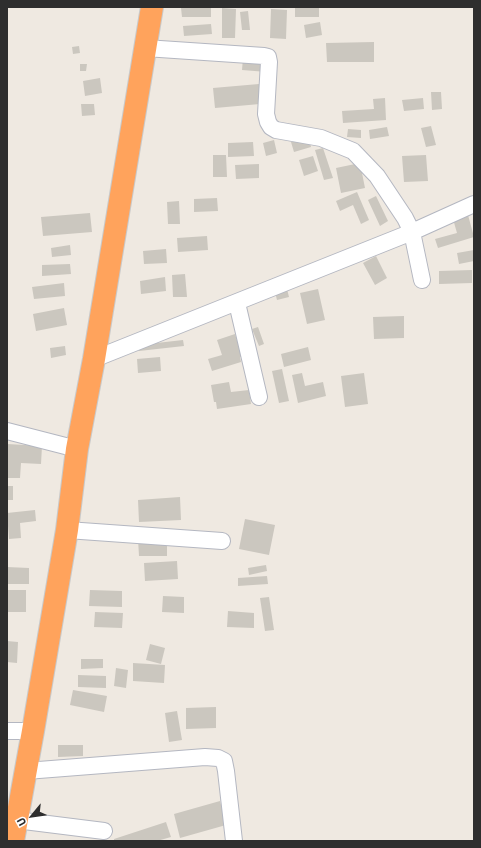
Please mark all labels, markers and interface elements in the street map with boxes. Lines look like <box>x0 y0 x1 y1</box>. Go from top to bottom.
north arrow <box>12 796 52 836</box>
text: U <box>14 815 29 829</box>

